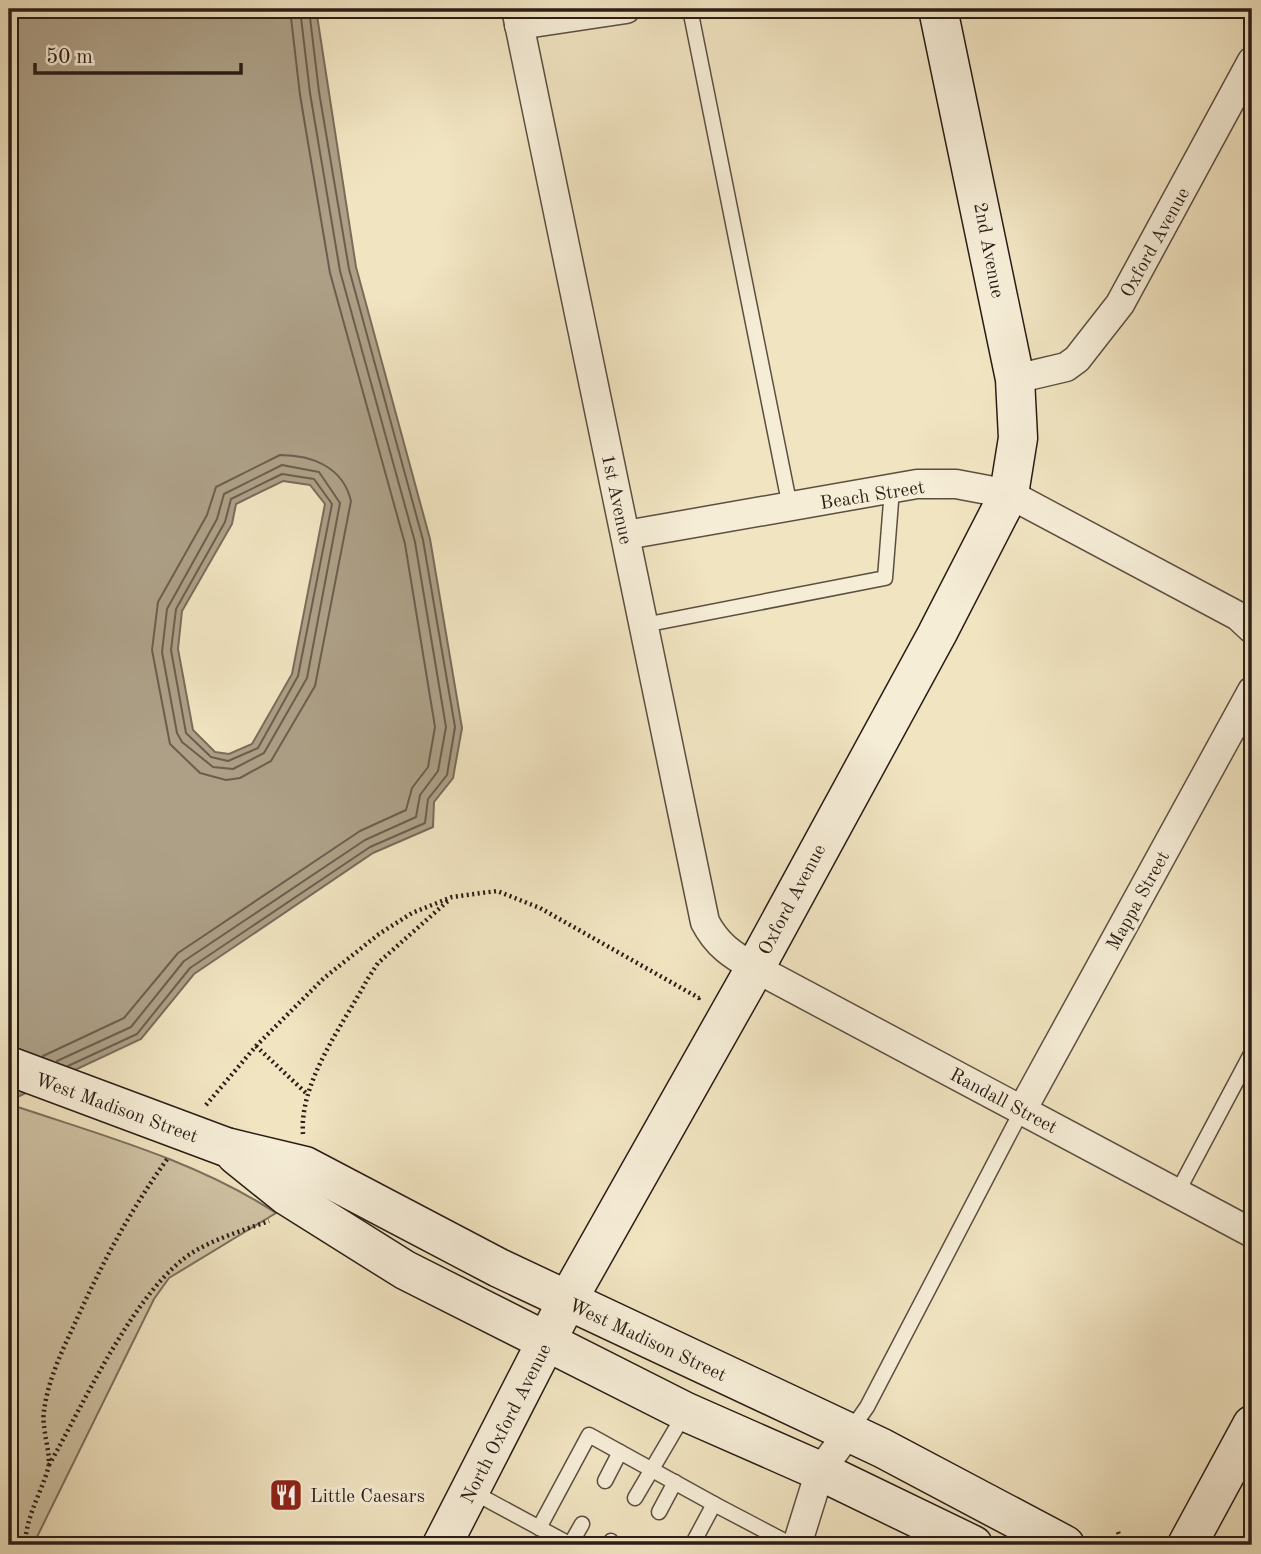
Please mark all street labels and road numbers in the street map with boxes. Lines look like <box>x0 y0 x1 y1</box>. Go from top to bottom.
street label: Oxford Avenue <box>1118 185 1194 301</box>
street label: 2nd Avenue <box>969 201 1006 300</box>
street label: 1st Avenue <box>597 453 634 546</box>
street label: Beach Street <box>819 479 926 514</box>
street label: Oxford Avenue <box>756 842 830 959</box>
street label: Mappa Street <box>1104 848 1174 954</box>
street label: Randall Street <box>946 1066 1060 1138</box>
street label: West Madison Street <box>32 1071 200 1148</box>
street label: West Madison Street <box>565 1296 729 1386</box>
street label: North Oxford Avenue <box>459 1341 556 1507</box>

